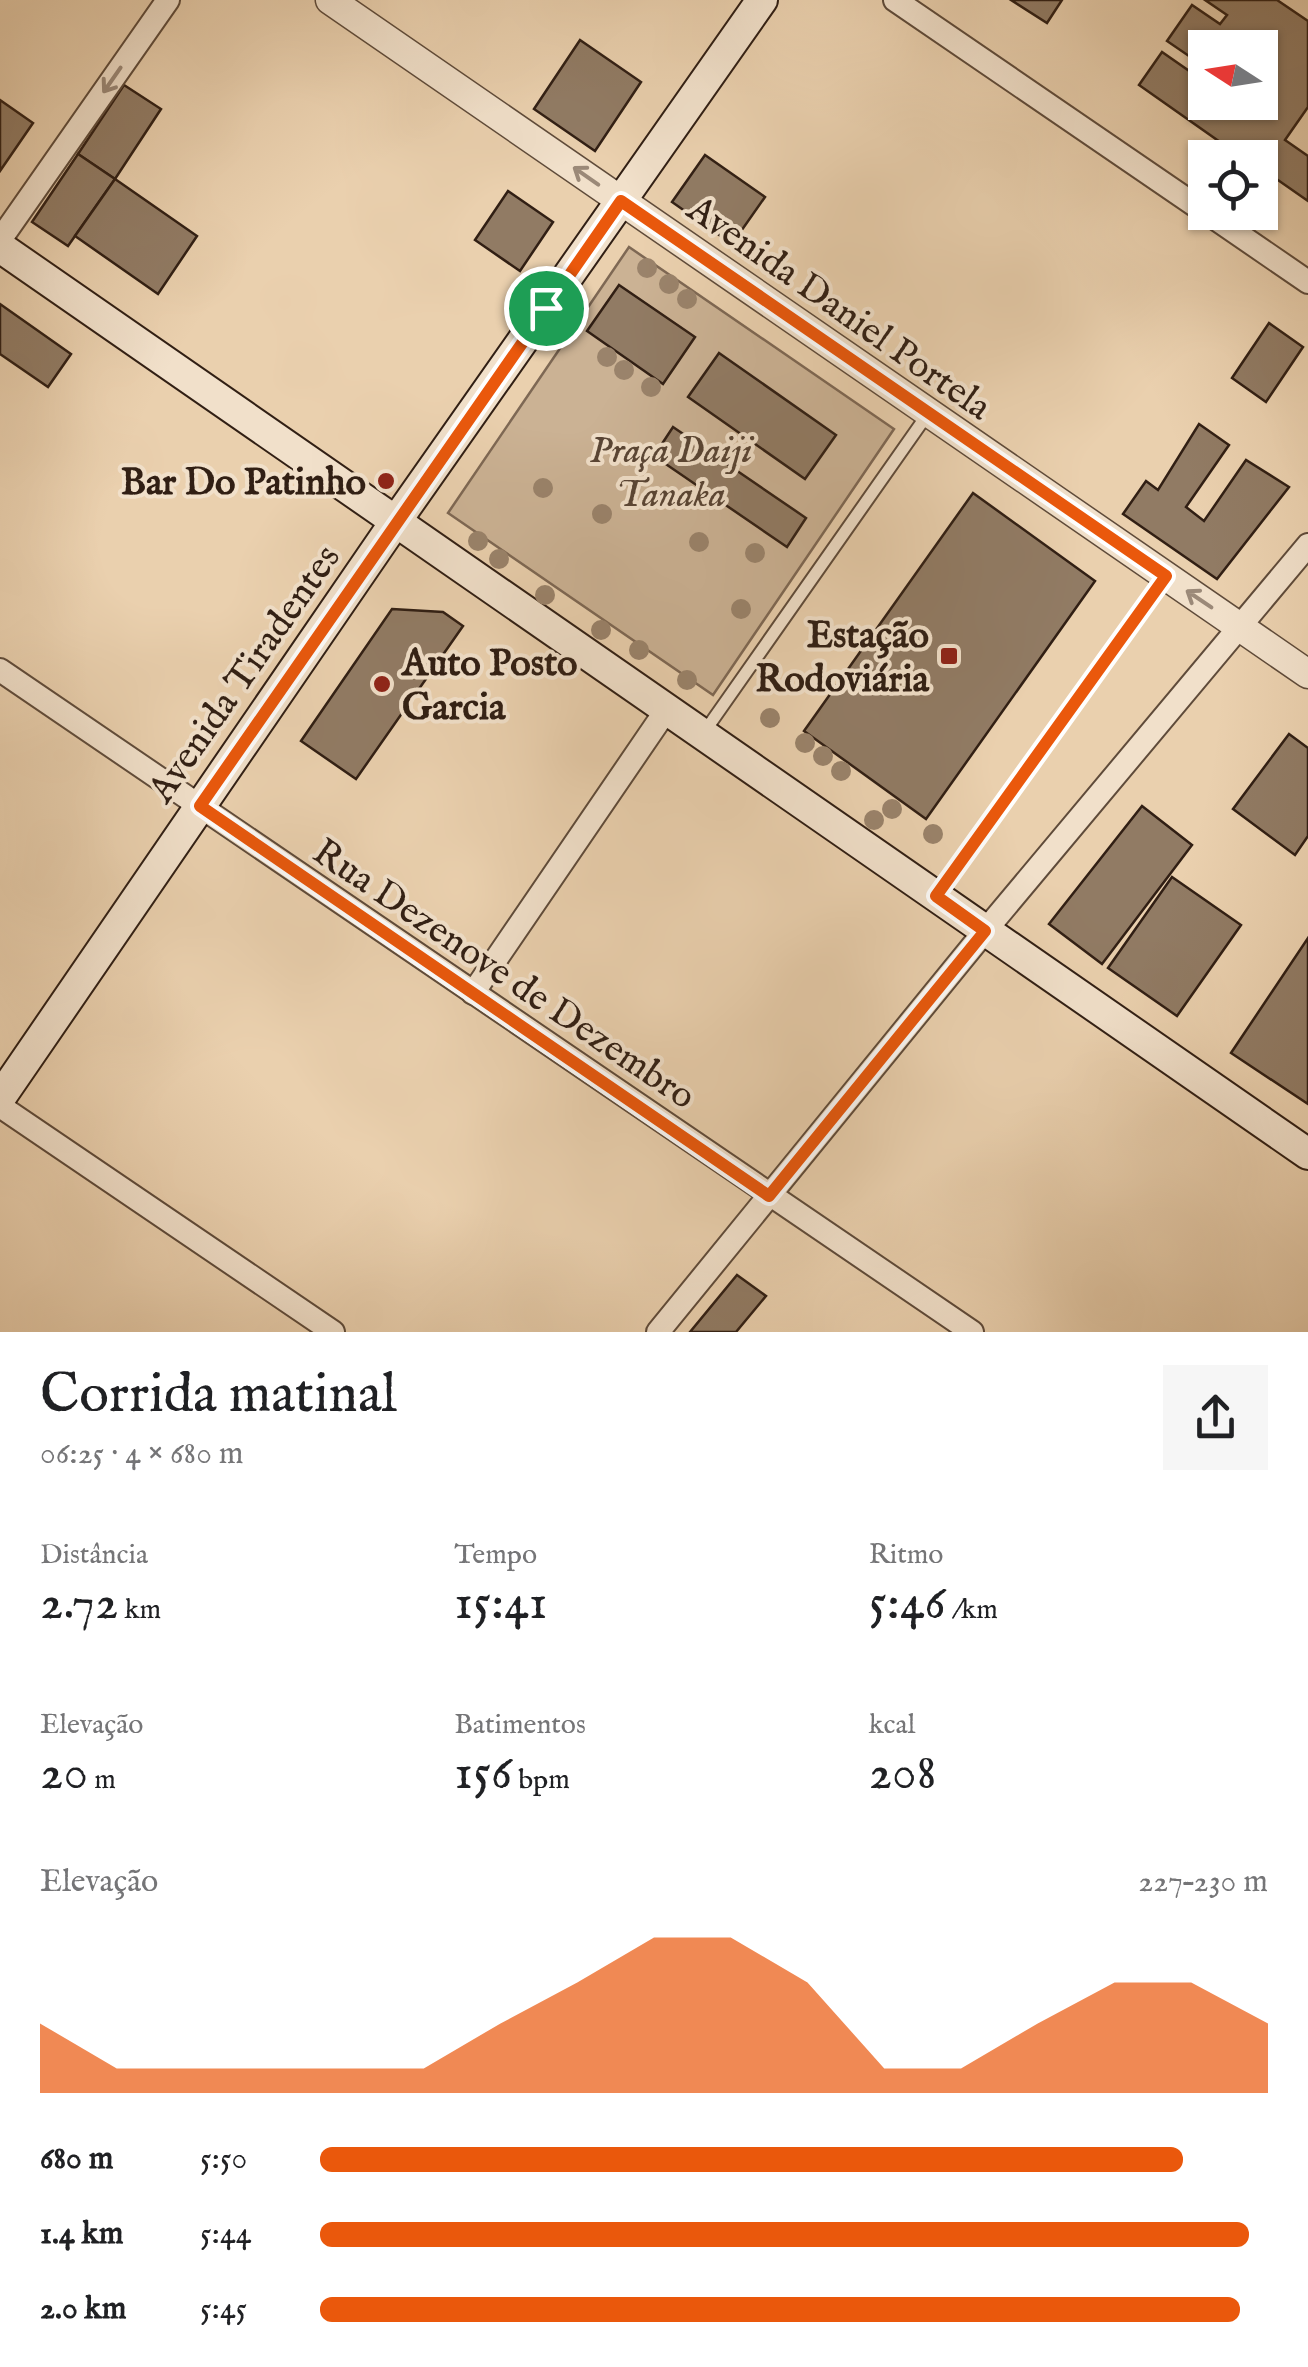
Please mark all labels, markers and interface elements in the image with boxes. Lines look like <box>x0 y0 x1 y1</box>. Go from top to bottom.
north arrow <box>1188 30 1278 120</box>
map controls <box>1188 30 1278 230</box>
one-way arrow <box>102 66 123 93</box>
button: locate <box>1188 140 1278 230</box>
one-way arrow <box>572 166 600 187</box>
street label: Avenida Daniel Portela <box>676 186 1000 433</box>
pin <box>504 266 589 351</box>
icon: arrive <box>519 281 574 336</box>
park label: Praça Daiji Tanaka <box>590 428 755 520</box>
place label: Bar Do Patinho <box>121 460 366 508</box>
marker: Bar Do Patinho <box>375 470 397 492</box>
street label: Avenida Tiradentes <box>138 536 352 814</box>
one-way arrow <box>1185 589 1213 610</box>
place label: Estação Rodoviária <box>755 613 930 705</box>
place label: Auto Posto Garcia <box>400 641 578 733</box>
marker: Estação Rodoviária <box>938 645 960 667</box>
marker: Auto Posto Garcia <box>371 673 393 695</box>
street label: Rua Dezenove de Dezembro <box>303 829 704 1122</box>
text: Corrida matinal <box>40 1361 397 1431</box>
button: share <box>1163 1365 1268 1470</box>
text: 06:25 · 4 × 680 m <box>40 1434 244 1475</box>
text: Distância <box>40 1538 148 1573</box>
text: Tempo <box>454 1538 537 1573</box>
text: Ritmo <box>869 1538 943 1573</box>
text: 2.72 <box>40 1573 118 1636</box>
text: 15:41 <box>454 1573 547 1636</box>
text: 5:46 <box>869 1573 946 1636</box>
text: km <box>118 1593 161 1628</box>
text: /km <box>946 1593 998 1628</box>
text: Elevação <box>40 1708 143 1743</box>
text: Batimentos <box>454 1708 586 1743</box>
text: kcal <box>869 1708 915 1743</box>
text: 20 <box>40 1743 88 1806</box>
text: 156 <box>454 1743 512 1806</box>
text: 208 <box>869 1743 936 1806</box>
text: m <box>88 1763 116 1798</box>
text: bpm <box>512 1763 570 1798</box>
text: Elevação <box>40 1862 158 1903</box>
text: 227–230 m <box>1138 1862 1268 1903</box>
text: 680 m <box>40 2139 113 2180</box>
text: 5:50 <box>200 2139 247 2180</box>
text: 1.4 km <box>40 2214 124 2255</box>
text: 5:44 <box>200 2214 251 2255</box>
text: 2.0 km <box>40 2289 126 2330</box>
text: 5:45 <box>200 2289 247 2330</box>

